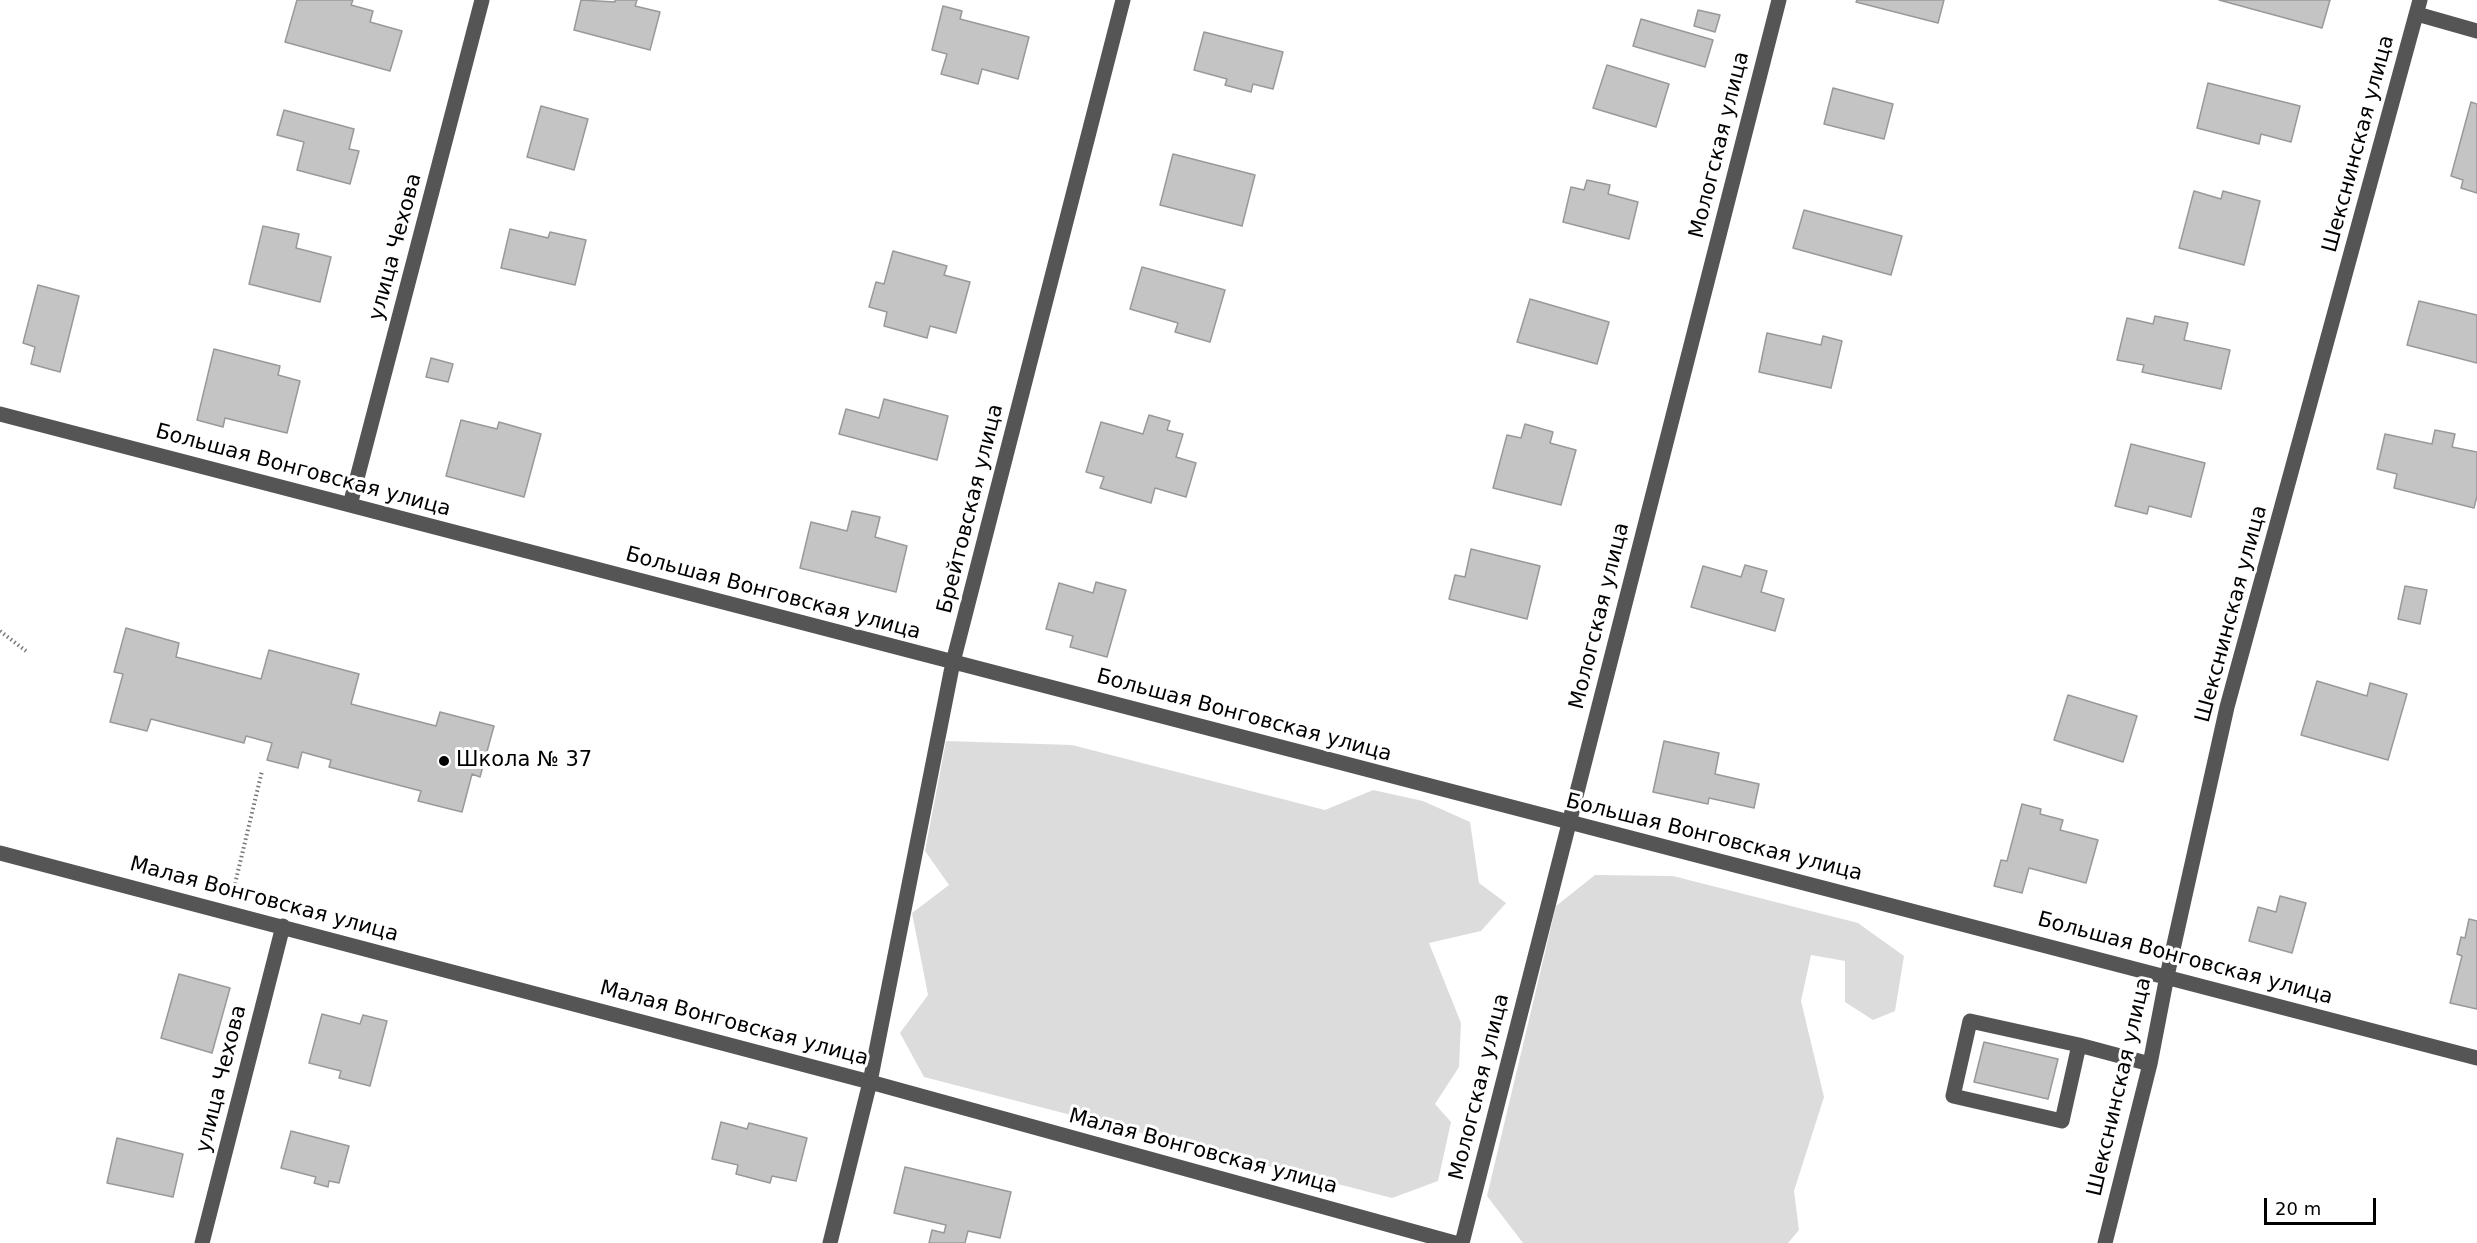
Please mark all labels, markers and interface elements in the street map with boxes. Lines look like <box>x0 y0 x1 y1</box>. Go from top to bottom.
street label: Шекснинская улица <box>2318 33 2400 255</box>
street label: Мологская улица <box>1685 49 1755 241</box>
street label: улица Чехова <box>364 171 428 323</box>
street label: Брейтовская улица <box>933 402 1009 616</box>
street label: Большая Вонговская улица <box>153 419 453 523</box>
street label: Шекснинская улица <box>2191 503 2273 725</box>
street label: Мологская улица <box>1565 520 1635 712</box>
street label: Большая Вонговская улица <box>623 542 923 646</box>
street label: Большая Вонговская улица <box>1094 664 1394 768</box>
place label: Школа № 37 <box>456 748 592 774</box>
marker: Школа № 37 <box>437 754 451 768</box>
street label: Большая Вонговская улица <box>1563 789 1865 887</box>
street label: Малая Вонговская улица <box>127 852 401 948</box>
street label: Большая Вонговская улица <box>2035 907 2335 1011</box>
street label: Шекснинская улица <box>2083 975 2157 1199</box>
street label: Малая Вонговская улица <box>597 976 871 1072</box>
street label: Мологская улица <box>1445 991 1515 1183</box>
street label: улица Чехова <box>191 1003 253 1155</box>
street label: Малая Вонговская улица <box>1066 1104 1340 1200</box>
scale bar <box>2267 1186 2380 1224</box>
text: 20 m <box>2275 1198 2321 1219</box>

